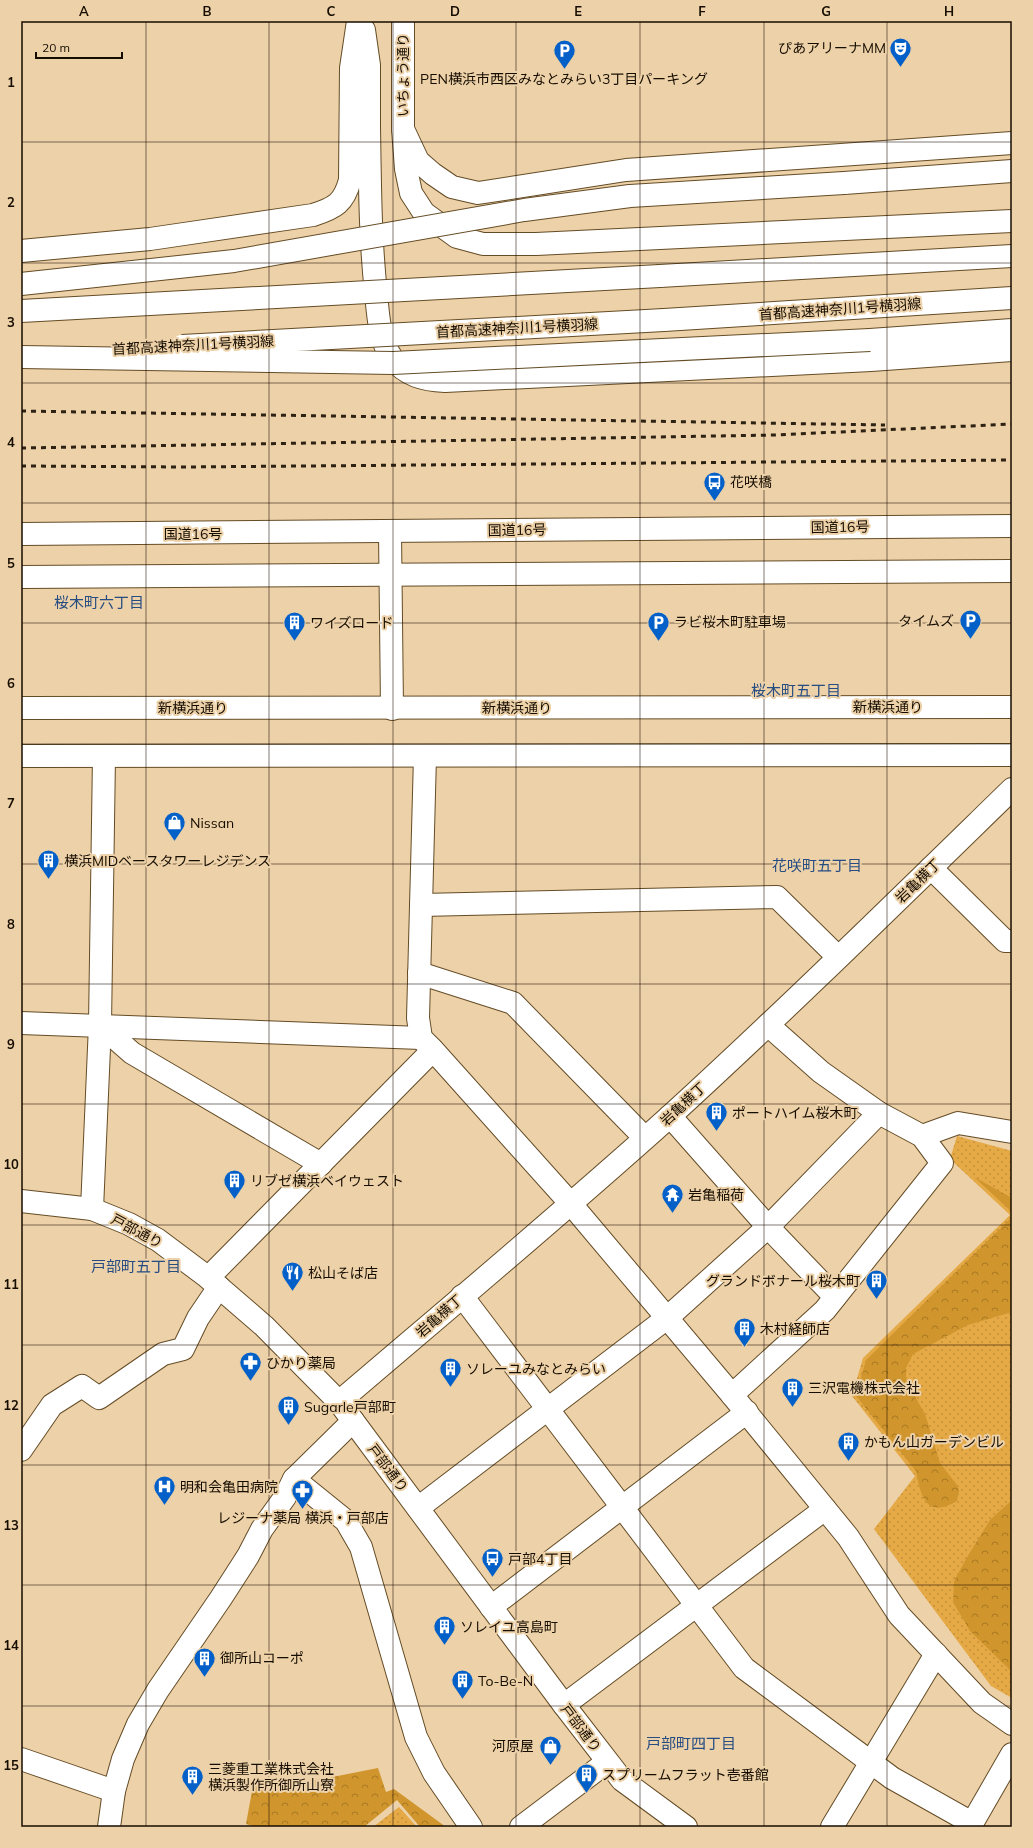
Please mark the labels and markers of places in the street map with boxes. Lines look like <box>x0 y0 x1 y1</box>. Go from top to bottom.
theatre icon: ぴあアリーナMM <box>888 35 914 68</box>
parking icon: PEN横浜市西区みなとみらい3丁目パーキング <box>551 38 577 71</box>
place label: ぴあアリーナMM <box>778 39 886 57</box>
place label: PEN横浜市西区みなとみらい3丁目パーキング <box>420 70 708 88</box>
bus stop icon: 花咲橋 <box>701 469 727 502</box>
place label: 花咲橋 <box>730 473 772 491</box>
parking icon: タイムズ <box>957 608 983 641</box>
parking icon: ラビ桜木町駐車場 <box>646 609 672 642</box>
building icon: ワイズロード <box>282 610 308 643</box>
place label: タイムズ <box>898 612 954 630</box>
place label: ラビ桜木町駐車場 <box>674 613 786 631</box>
place label: ワイズロード <box>310 614 394 632</box>
shop icon: Nissan <box>162 810 188 843</box>
place label: Nissan <box>190 814 234 832</box>
building icon: 横浜MIDベースタワーレジデンス <box>35 848 61 881</box>
place label: 横浜MIDベースタワーレジデンス <box>64 852 271 870</box>
building icon: ポートハイム桜木町 <box>703 1100 729 1133</box>
place label: ポートハイム桜木町 <box>732 1104 857 1122</box>
building icon: リブゼ横浜ベイウェスト <box>221 1168 247 1201</box>
place label: リブゼ横浜ベイウェスト <box>250 1172 404 1190</box>
temple icon: 岩亀稲荷 <box>659 1182 685 1215</box>
place label: 岩亀稲荷 <box>688 1186 744 1204</box>
restaurant icon: 松山そば店 <box>280 1260 306 1293</box>
place label: 松山そば店 <box>308 1264 378 1282</box>
building icon: グランドボナール桜木町 <box>863 1268 889 1301</box>
place label: グランドボナール桜木町 <box>706 1272 860 1290</box>
building icon: 木村経師店 <box>731 1316 757 1349</box>
place label: 木村経師店 <box>760 1320 830 1338</box>
pharmacy icon: ひかり薬局 <box>237 1350 263 1383</box>
place label: ひかり薬局 <box>266 1354 336 1372</box>
building icon: ソレーユみなとみらい <box>437 1356 463 1389</box>
place label: ソレーユみなとみらい <box>466 1360 606 1378</box>
building icon: 三沢電機株式会社 <box>780 1375 806 1408</box>
place label: 三沢電機株式会社 <box>808 1379 920 1397</box>
building icon: Sugarle戸部町 <box>275 1394 301 1427</box>
place label: Sugarle戸部町 <box>304 1398 396 1416</box>
building icon: かもん山ガーデンビル <box>835 1429 861 1462</box>
place label: かもん山ガーデンビル <box>864 1433 1004 1451</box>
hospital icon: 明和会亀田病院 <box>151 1474 177 1507</box>
pharmacy icon: レジーナ薬局 横浜・戸部店 <box>290 1477 316 1510</box>
place label: 明和会亀田病院 <box>180 1478 278 1496</box>
place label: レジーナ薬局 横浜・戸部店 <box>217 1509 389 1527</box>
bus stop icon: 戸部4丁目 <box>479 1546 505 1579</box>
place label: 戸部4丁目 <box>508 1550 572 1568</box>
building icon: ソレイユ高島町 <box>431 1614 457 1647</box>
place label: ソレイユ高島町 <box>460 1618 558 1636</box>
building icon: 御所山コーポ <box>191 1645 217 1678</box>
place label: 御所山コーポ <box>220 1649 304 1667</box>
building icon: To-Be-N <box>450 1668 476 1701</box>
place label: To-Be-N <box>478 1672 533 1690</box>
shop icon: 河原屋 <box>537 1733 563 1766</box>
place label: 河原屋 <box>492 1737 534 1755</box>
place label: 三菱重工業株式会社 横浜製作所御所山寮 <box>208 1760 334 1794</box>
building icon: スプリームフラット壱番館 <box>573 1762 599 1795</box>
building icon: 三菱重工業株式会社 横浜製作所御所山寮 <box>179 1764 205 1797</box>
place label: スプリームフラット壱番館 <box>602 1766 769 1784</box>

